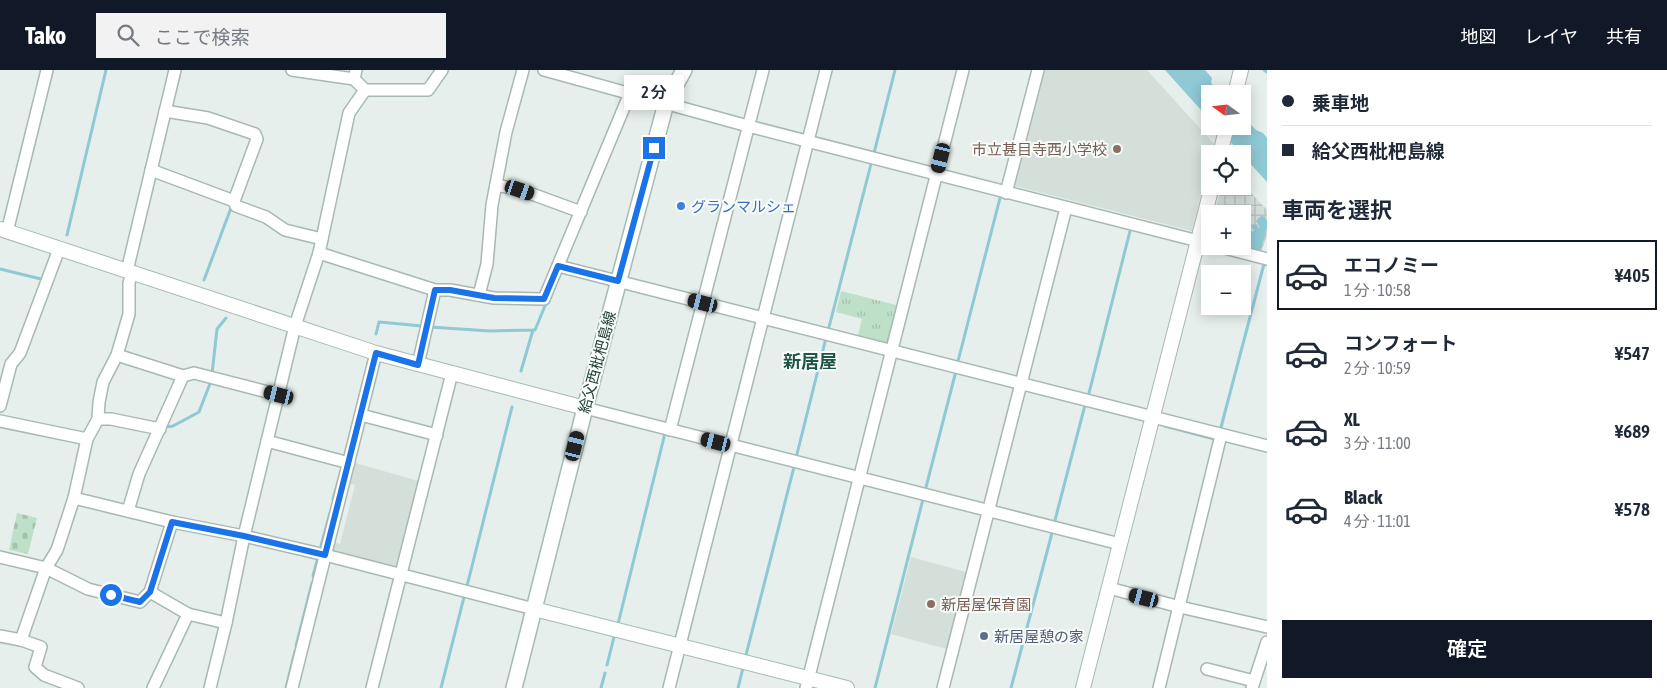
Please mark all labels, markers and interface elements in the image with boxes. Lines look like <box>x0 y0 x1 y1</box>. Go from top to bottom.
search box <box>96 13 446 58</box>
icon: search <box>114 21 142 49</box>
text: Tako <box>25 22 66 49</box>
text: ここで検索 <box>154 26 249 48</box>
text: 地図 <box>1461 26 1497 47</box>
text: レイヤ <box>1525 26 1578 47</box>
text: 共有 <box>1606 26 1642 47</box>
callout: 2 分 <box>624 75 684 110</box>
text: 2 分 <box>641 83 667 101</box>
north arrow <box>1201 85 1251 135</box>
map controls <box>1201 85 1251 315</box>
text: 乗車地 <box>1312 92 1369 114</box>
route end <box>643 137 665 159</box>
text: 給父西枇杷島線 <box>1312 140 1445 162</box>
place label: 市立甚目寺西小学校 <box>972 141 1107 158</box>
car <box>930 142 951 174</box>
marker: 市立甚目寺西小学校 <box>1111 143 1123 155</box>
button: locate <box>1201 145 1251 195</box>
car <box>503 178 536 202</box>
text: 車両を選択 <box>1282 197 1392 223</box>
place label: グランマルシェ <box>691 198 796 215</box>
marker: グランマルシェ <box>675 200 687 212</box>
button: + <box>1201 205 1251 255</box>
icon: car <box>1284 253 1329 298</box>
text: エコノミー <box>1344 254 1439 276</box>
text: ¥405 <box>1615 264 1650 286</box>
button: − <box>1201 265 1251 315</box>
text: 1 分 · 10:58 <box>1344 281 1411 299</box>
car <box>686 292 719 314</box>
street label: 給父西枇杷島線 <box>575 309 619 415</box>
icon: car <box>1284 331 1329 376</box>
text: コンフォート <box>1344 332 1457 354</box>
text: ¥547 <box>1615 342 1650 364</box>
district label: 新居屋 <box>783 351 837 372</box>
text: 2 分 · 10:59 <box>1344 359 1411 377</box>
car <box>262 384 295 406</box>
text: XL <box>1344 408 1360 430</box>
icon: car <box>1284 409 1329 454</box>
text: ¥689 <box>1615 420 1650 442</box>
car <box>564 430 585 462</box>
car <box>699 431 732 453</box>
text: 3 分 · 11:00 <box>1344 434 1411 452</box>
text: Black <box>1344 486 1382 508</box>
icon: car <box>1284 487 1329 532</box>
text: ¥578 <box>1615 498 1650 520</box>
text: 4 分 · 11:01 <box>1344 512 1411 530</box>
route start <box>100 584 122 606</box>
car <box>1127 587 1160 609</box>
place label: 新居屋保育園 <box>941 596 1031 613</box>
marker: 新居屋保育園 <box>925 598 937 610</box>
button: 確定 <box>1282 620 1652 678</box>
place label: 新居屋憩の家 <box>994 628 1084 645</box>
marker: 新居屋憩の家 <box>978 630 990 642</box>

